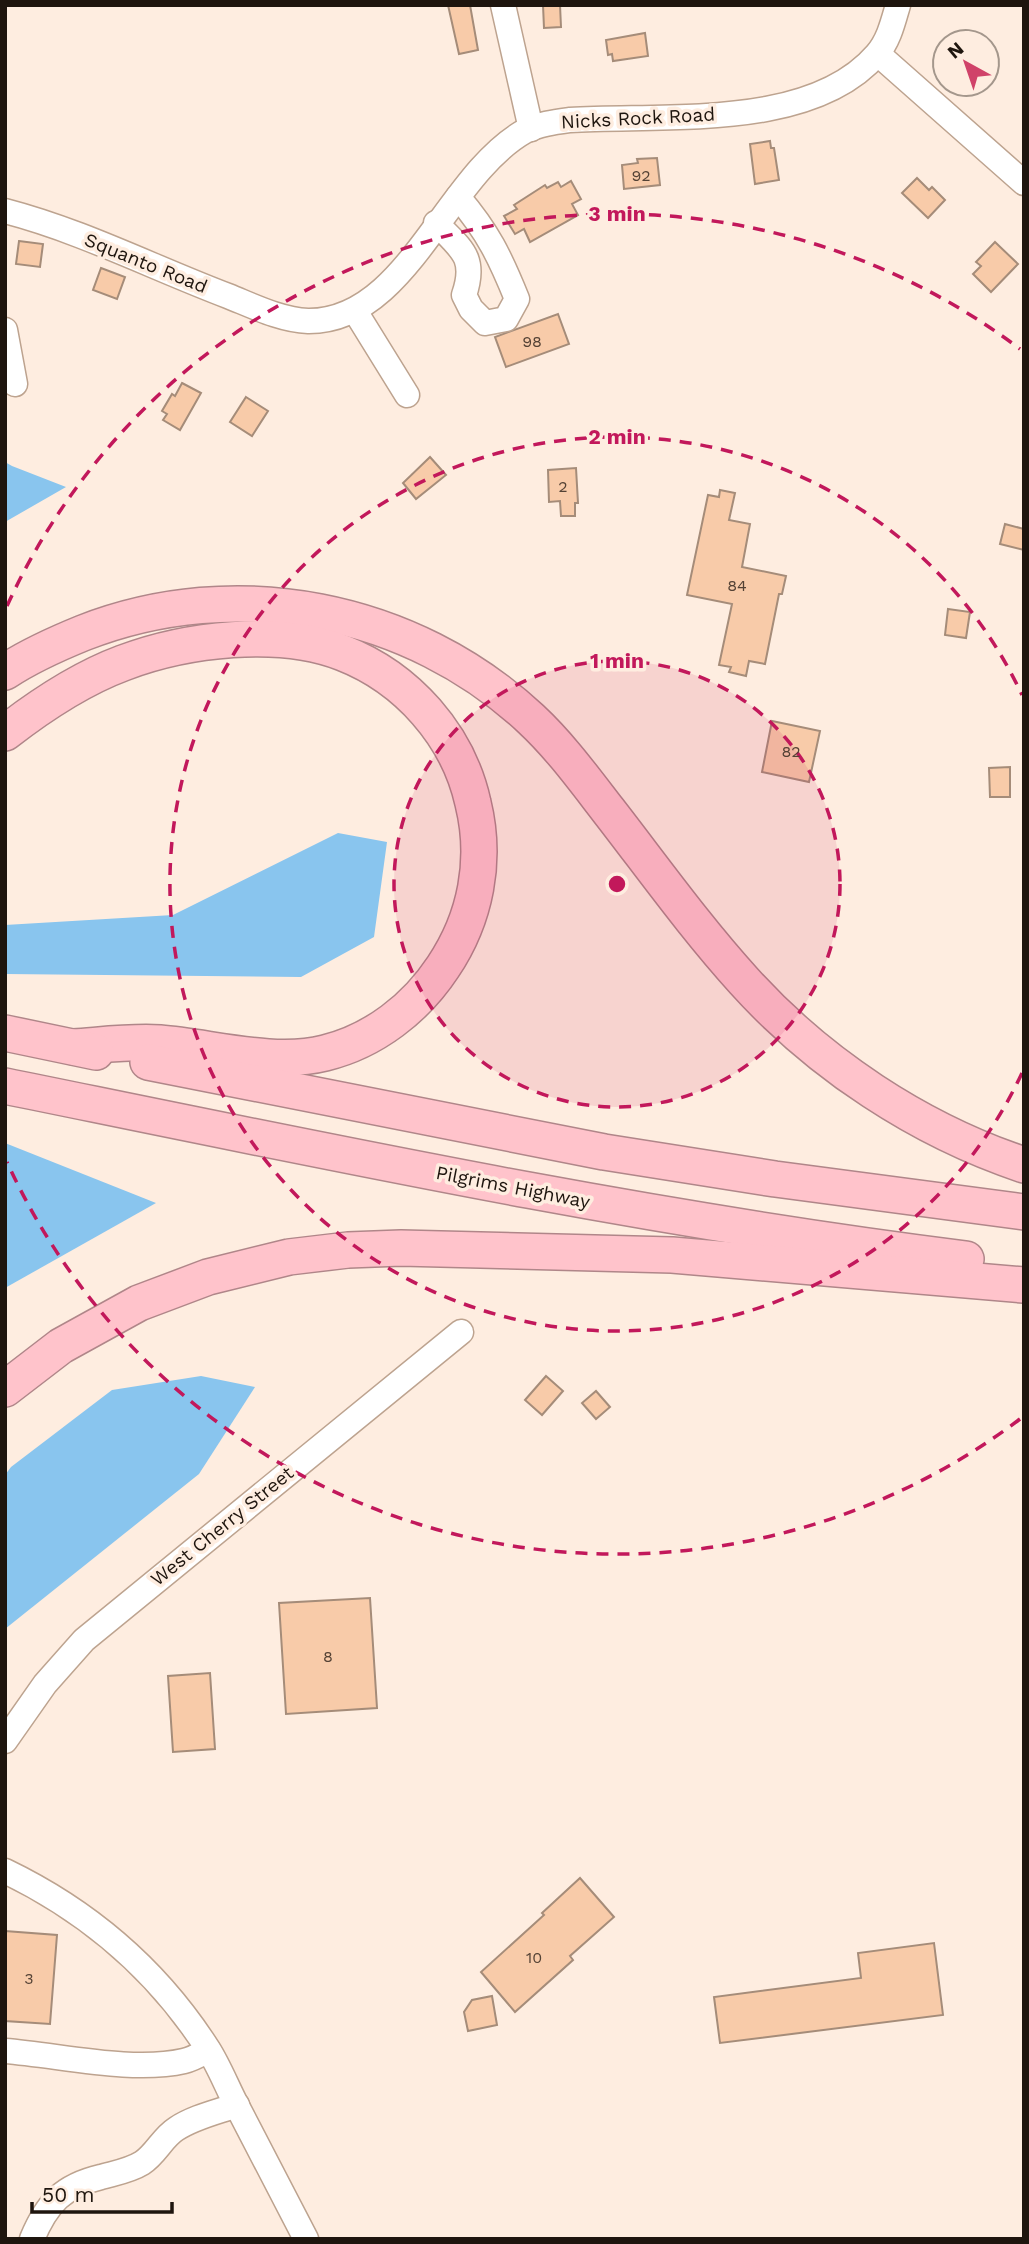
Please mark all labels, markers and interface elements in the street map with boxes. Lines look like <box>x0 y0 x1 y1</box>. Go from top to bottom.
north arrow <box>931 28 1001 98</box>
text: N <box>943 37 968 64</box>
street label: Nicks Rock Road <box>560 102 716 134</box>
house number: 92 <box>631 166 651 185</box>
text: 3 min <box>588 201 646 226</box>
street label: Squanto Road <box>81 228 211 298</box>
house number: 98 <box>522 332 542 351</box>
text: 2 min <box>588 424 646 449</box>
house number: 2 <box>558 477 568 496</box>
house number: 84 <box>727 576 747 595</box>
text: 1 min <box>590 648 644 673</box>
house number: 82 <box>781 742 801 761</box>
centre of rings <box>605 872 629 896</box>
street label: Pilgrims Highway <box>434 1161 592 1213</box>
street label: West Cherry Street <box>146 1461 298 1591</box>
house number: 8 <box>323 1647 333 1666</box>
house number: 10 <box>526 1948 542 1967</box>
house number: 3 <box>24 1969 34 1988</box>
scale bar <box>32 2170 172 2214</box>
text: 50 m <box>42 2182 94 2207</box>

